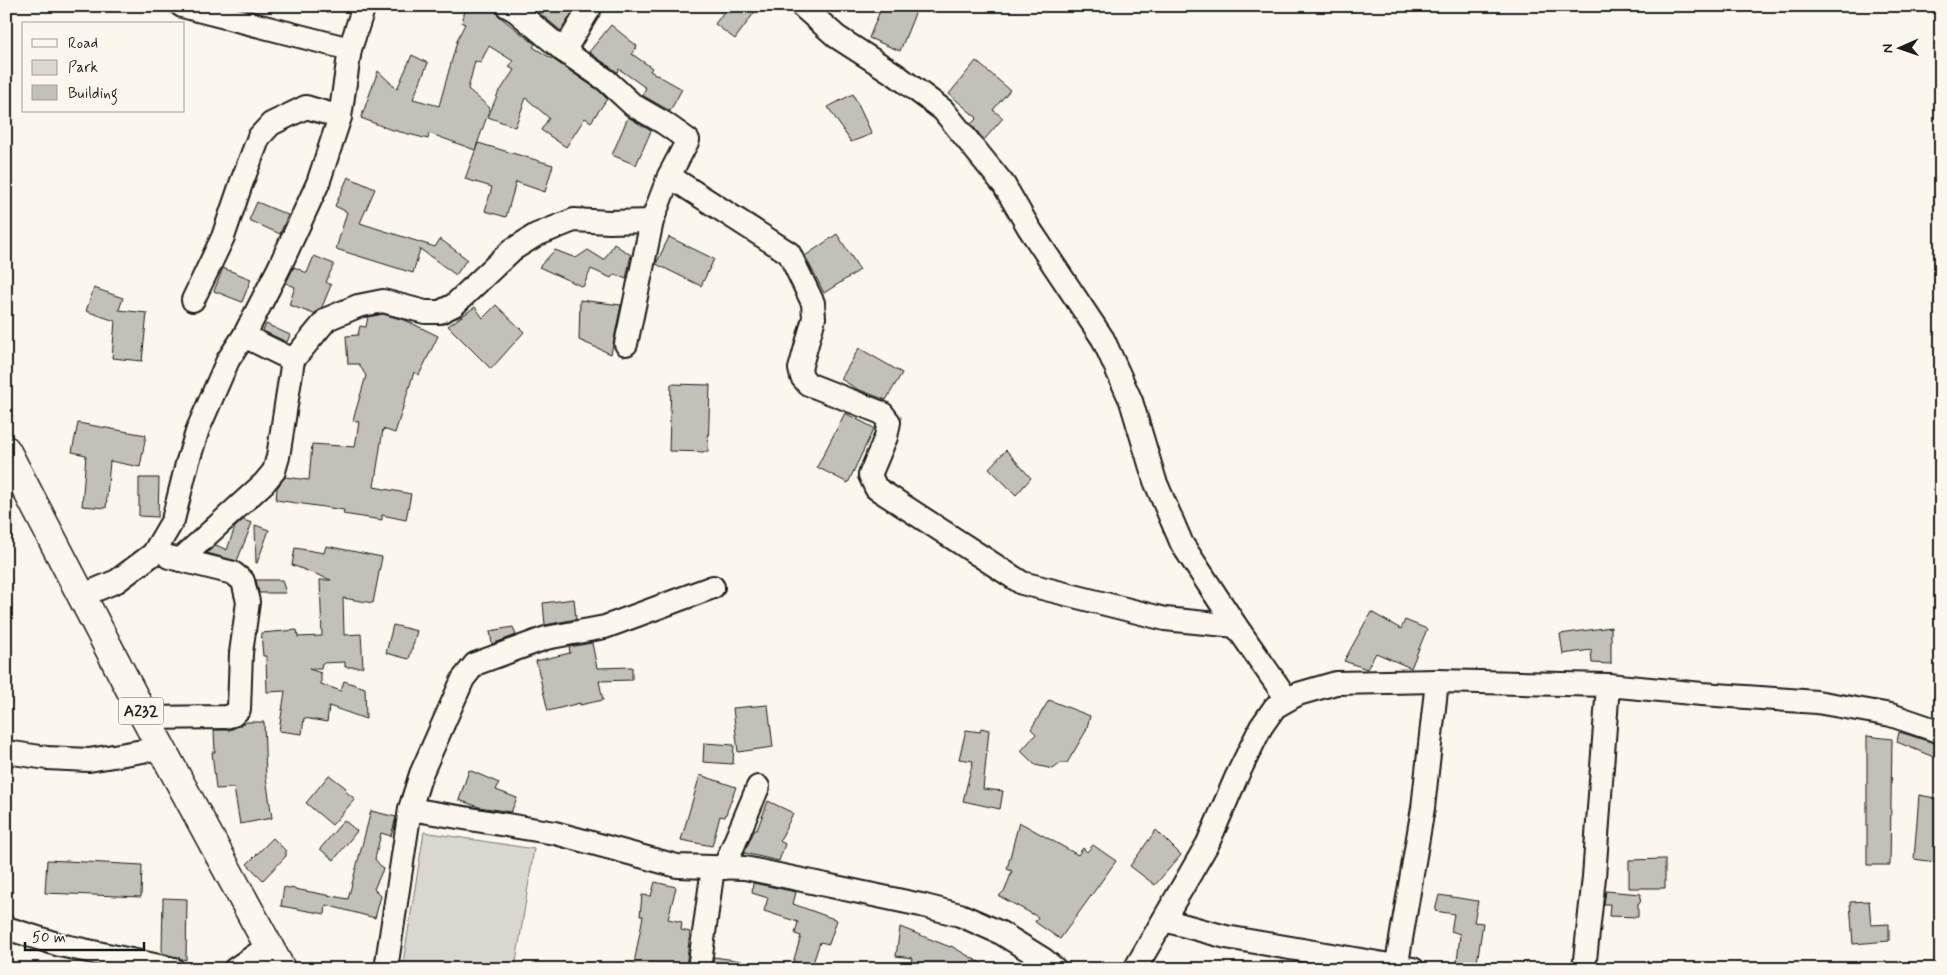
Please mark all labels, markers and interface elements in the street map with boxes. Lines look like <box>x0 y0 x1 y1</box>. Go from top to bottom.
legend <box>22 22 185 112</box>
north arrow <box>1874 22 1924 72</box>
text: Road <box>68 34 98 54</box>
text: N <box>1879 43 1897 53</box>
text: Park <box>68 58 98 78</box>
text: Building <box>68 84 118 105</box>
road number: A232 <box>118 698 164 724</box>
scale bar <box>25 920 144 952</box>
text: 50 m <box>32 928 66 948</box>

